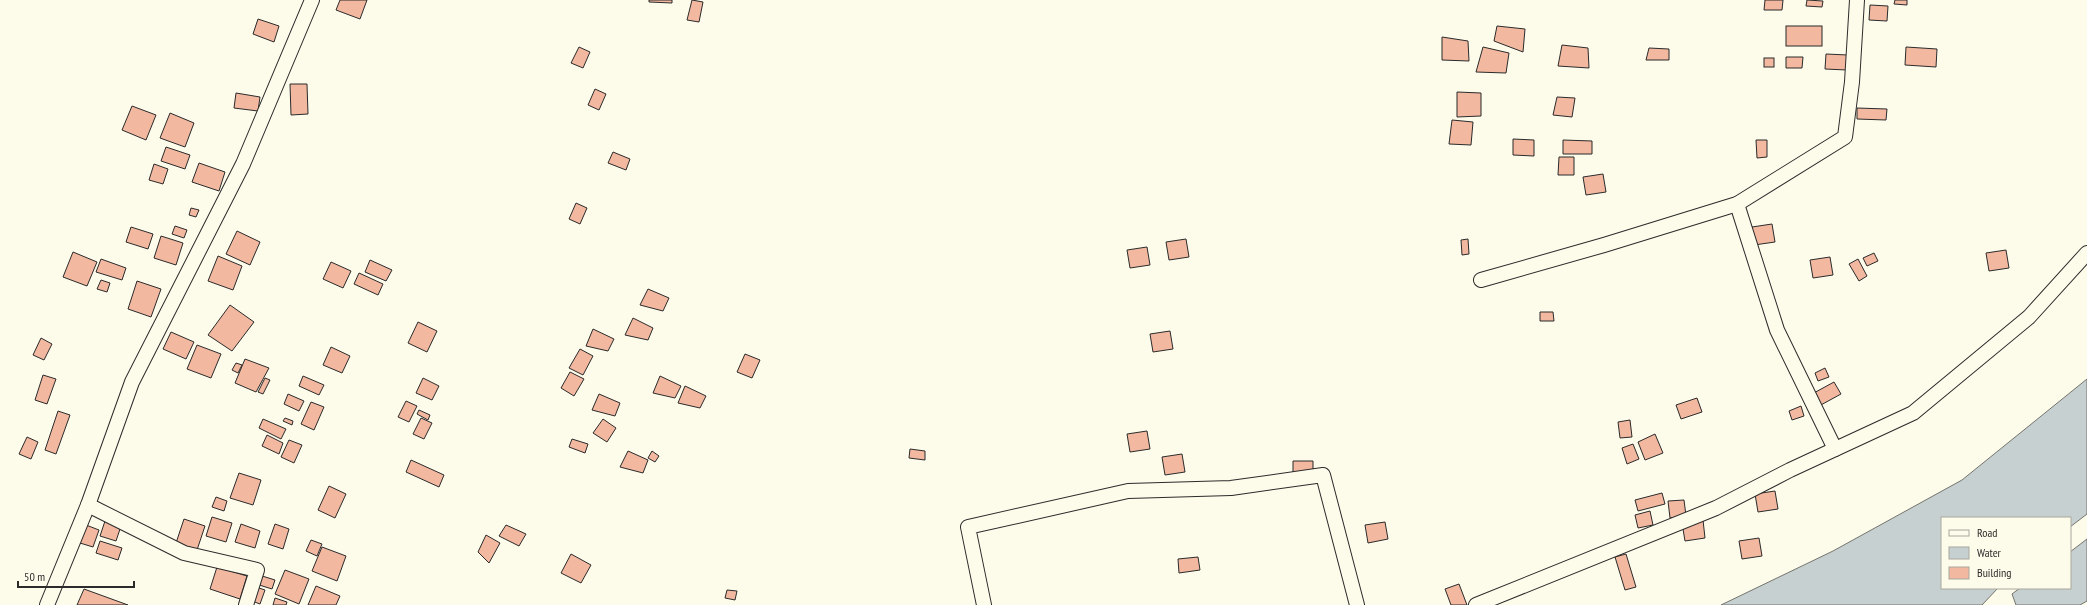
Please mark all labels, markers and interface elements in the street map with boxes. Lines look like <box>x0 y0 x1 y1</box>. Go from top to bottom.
legend <box>1941 517 2071 589</box>
text: Road <box>1977 525 1997 540</box>
text: Water <box>1977 545 2002 560</box>
scale bar <box>18 563 134 589</box>
text: Building <box>1977 565 2012 580</box>
text: 50 m <box>24 569 45 584</box>

